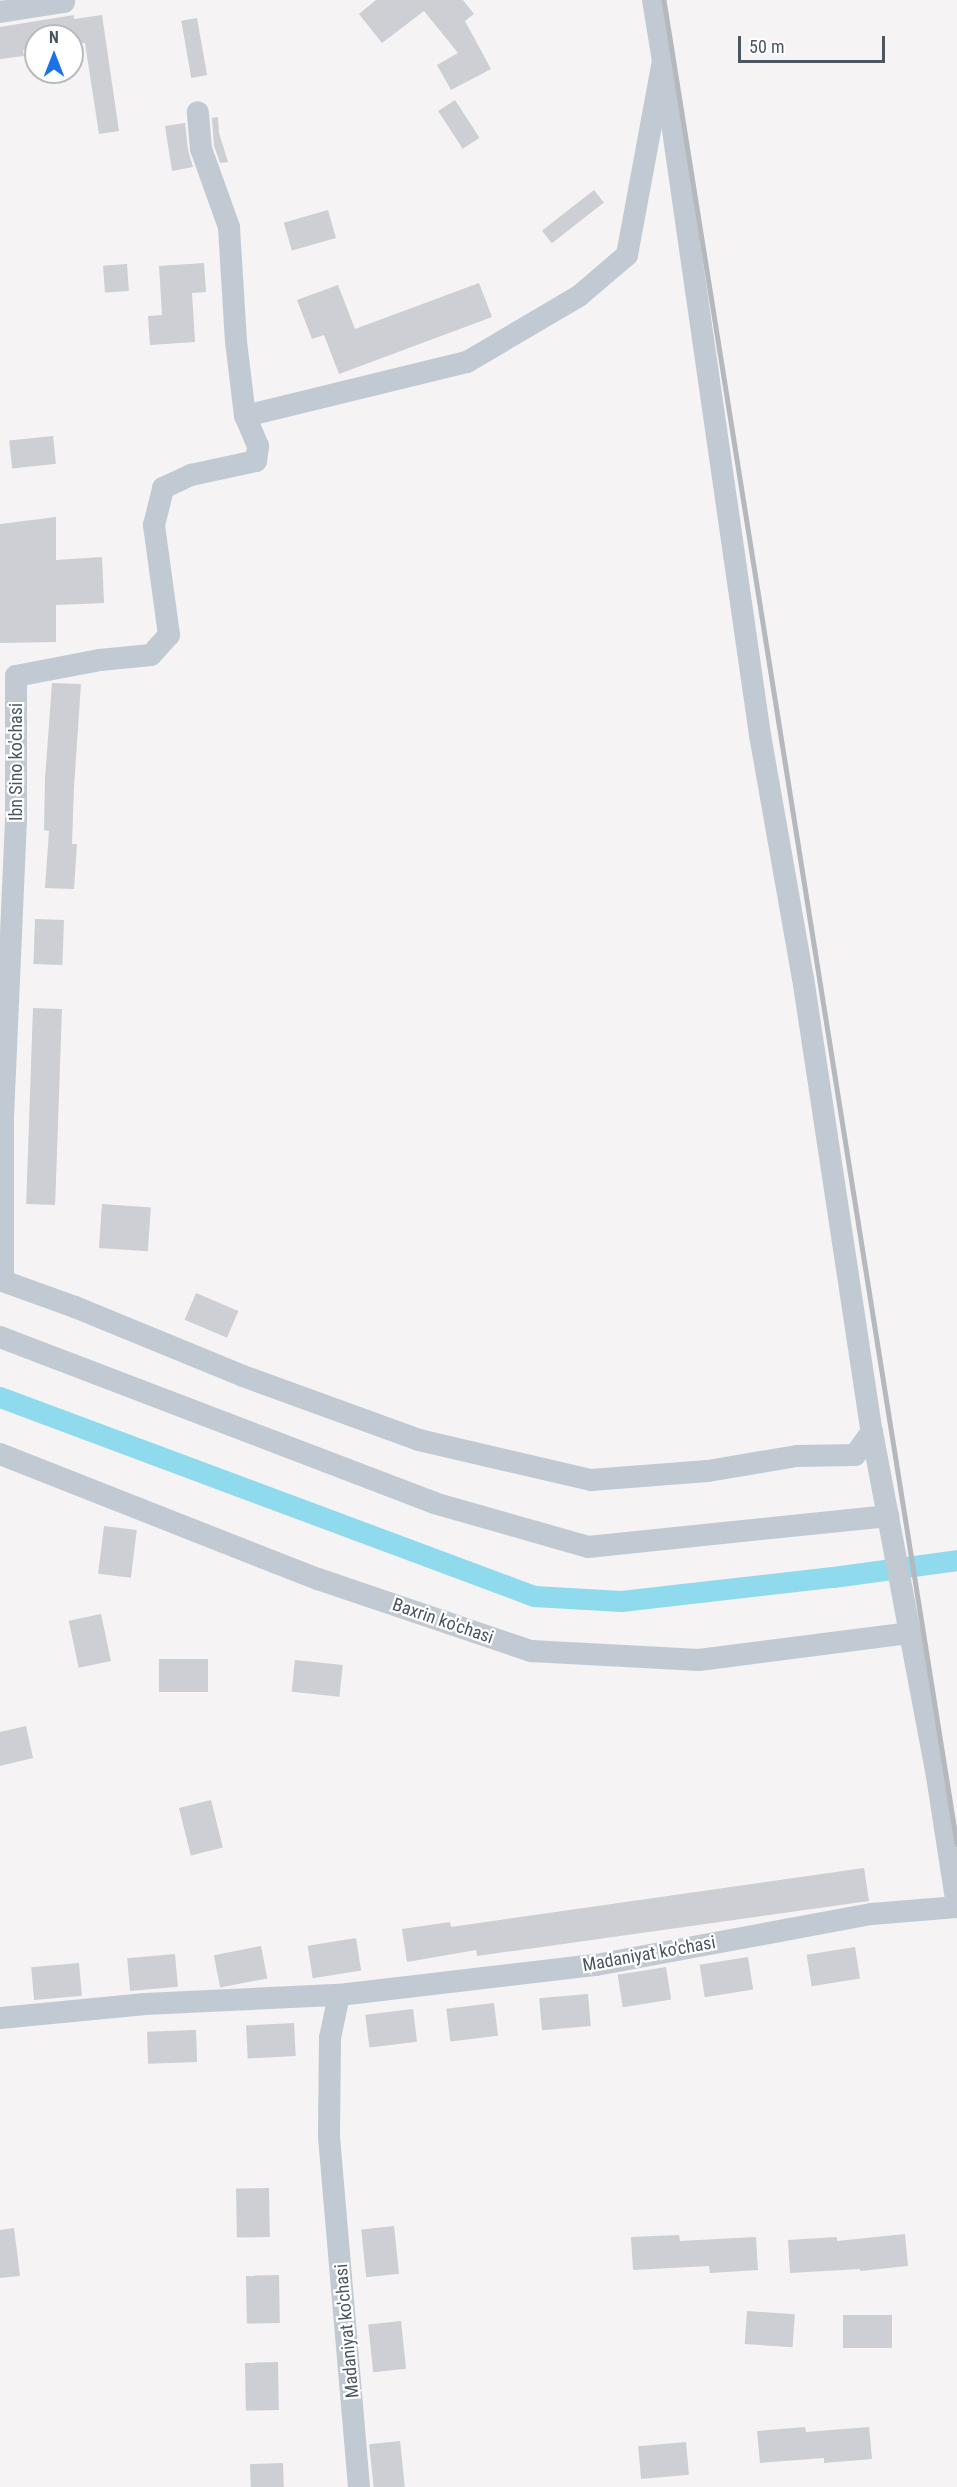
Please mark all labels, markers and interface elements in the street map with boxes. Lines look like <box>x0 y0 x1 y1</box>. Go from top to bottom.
north arrow <box>24 24 84 84</box>
scale bar <box>741 24 888 62</box>
text: N <box>49 28 59 47</box>
text: 50 m <box>749 36 784 57</box>
street label: Ibn Sino ko'chasi <box>5 703 27 821</box>
street label: Baxrin ko'chasi <box>390 1594 496 1648</box>
street label: Madaniyat ko'chasi <box>581 1932 717 1976</box>
street label: Madaniyat ko'chasi <box>330 2263 364 2399</box>

